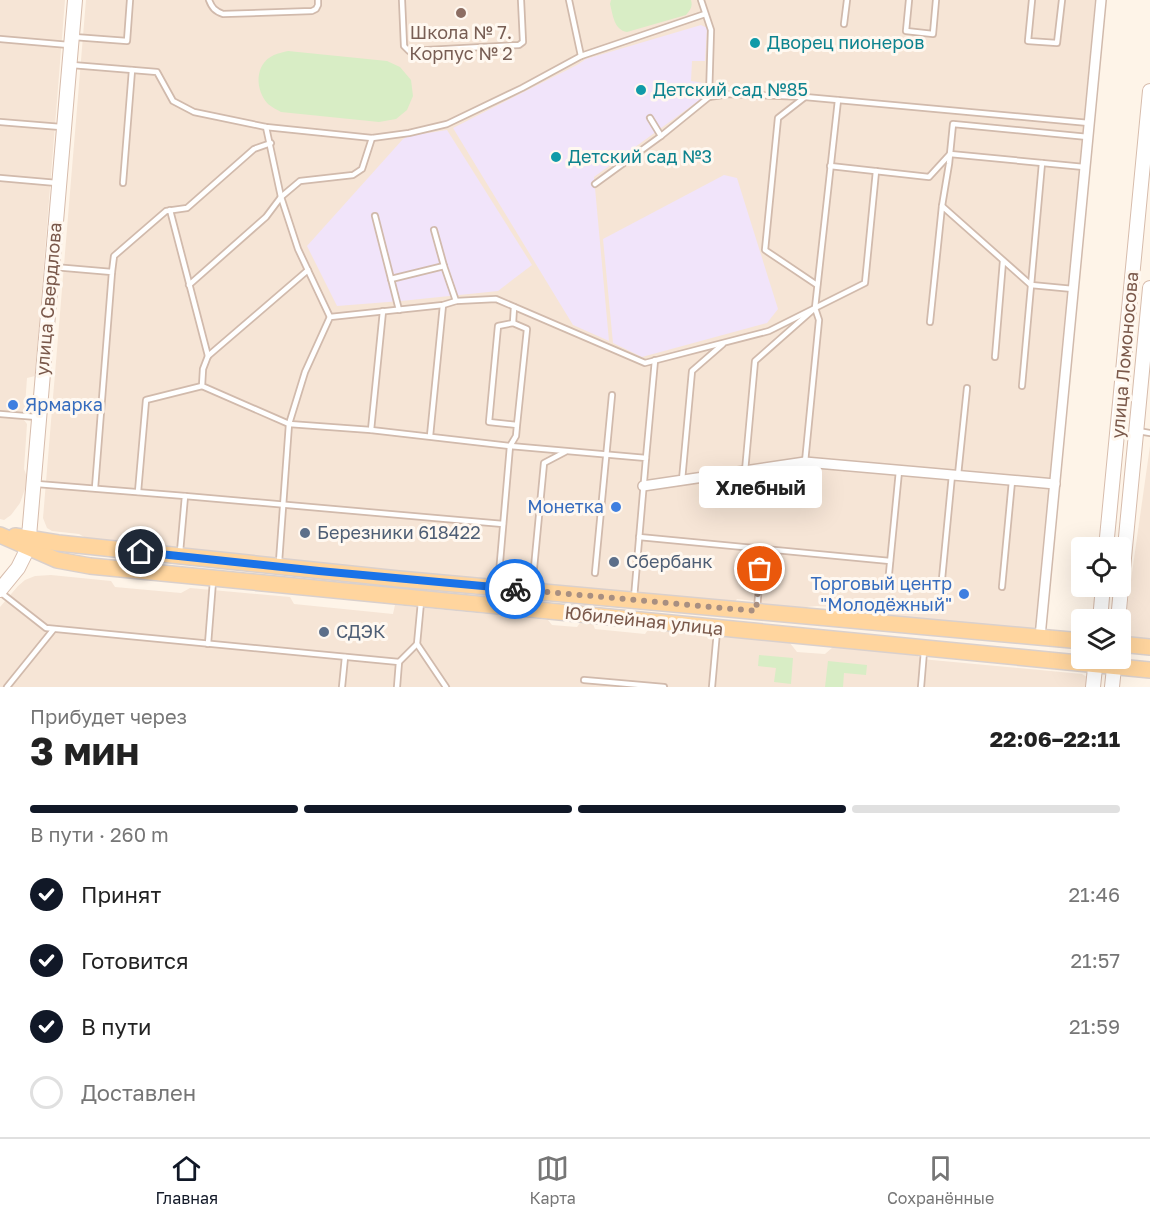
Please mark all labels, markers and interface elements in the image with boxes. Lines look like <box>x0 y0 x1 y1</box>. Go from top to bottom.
marker: Школа № 7. Корпус № 2 <box>454 6 468 20</box>
place label: Школа № 7. Корпус № 2 <box>409 21 513 64</box>
place label: Дворец пионеров <box>767 31 924 53</box>
marker: Дворец пионеров <box>748 36 762 50</box>
place label: Детский сад №85 <box>653 78 808 100</box>
marker: Детский сад №85 <box>634 83 648 97</box>
place label: Детский сад №3 <box>568 145 712 167</box>
marker: Детский сад №3 <box>549 150 563 164</box>
street label: улица Свердлова <box>30 221 66 377</box>
street label: улица Ломоносова <box>1106 271 1142 439</box>
place label: Ярмарка <box>25 393 103 415</box>
marker: Ярмарка <box>6 398 20 412</box>
callout: Хлебный <box>698 467 822 509</box>
text: Хлебный <box>715 475 806 499</box>
place label: Монетка <box>527 495 604 517</box>
marker: Монетка <box>609 500 623 514</box>
place label: Березники 618422 <box>317 521 481 543</box>
pin <box>115 526 166 577</box>
marker: Березники 618422 <box>298 526 312 540</box>
icon: home <box>124 535 157 568</box>
map controls <box>1071 537 1131 669</box>
button: locate <box>1071 537 1131 597</box>
pin <box>734 543 785 594</box>
place label: Сбербанк <box>626 550 713 572</box>
icon: bag <box>743 552 776 585</box>
marker: Сбербанк <box>607 555 621 569</box>
courier <box>485 559 545 619</box>
place label: Торговый центр "Молодёжный" <box>810 572 952 615</box>
icon: bike <box>499 573 532 606</box>
marker: Торговый центр "Молодёжный" <box>957 587 971 601</box>
street label: Юбилейная улица <box>564 601 725 639</box>
button: layers <box>1071 609 1131 669</box>
place label: СДЭК <box>336 620 386 642</box>
marker: СДЭК <box>317 625 331 639</box>
text: Прибудет через <box>30 704 187 728</box>
text: 22:06–22:11 <box>990 725 1120 752</box>
text: 3 мин <box>30 727 139 774</box>
text: В пути · 260 m <box>30 822 169 846</box>
icon: check <box>30 878 63 911</box>
text: Принят <box>81 881 161 908</box>
text: 21:46 <box>1068 882 1120 906</box>
icon: check <box>30 944 63 977</box>
text: Готовится <box>81 947 189 974</box>
text: 21:57 <box>1071 948 1120 972</box>
icon: check <box>30 1010 63 1043</box>
text: В пути <box>81 1013 151 1040</box>
text: 21:59 <box>1069 1014 1120 1038</box>
text: Доставлен <box>81 1079 196 1106</box>
tab: Главная <box>156 1152 218 1208</box>
tab: Карта <box>529 1152 576 1208</box>
tab: Сохранённые <box>887 1152 994 1208</box>

